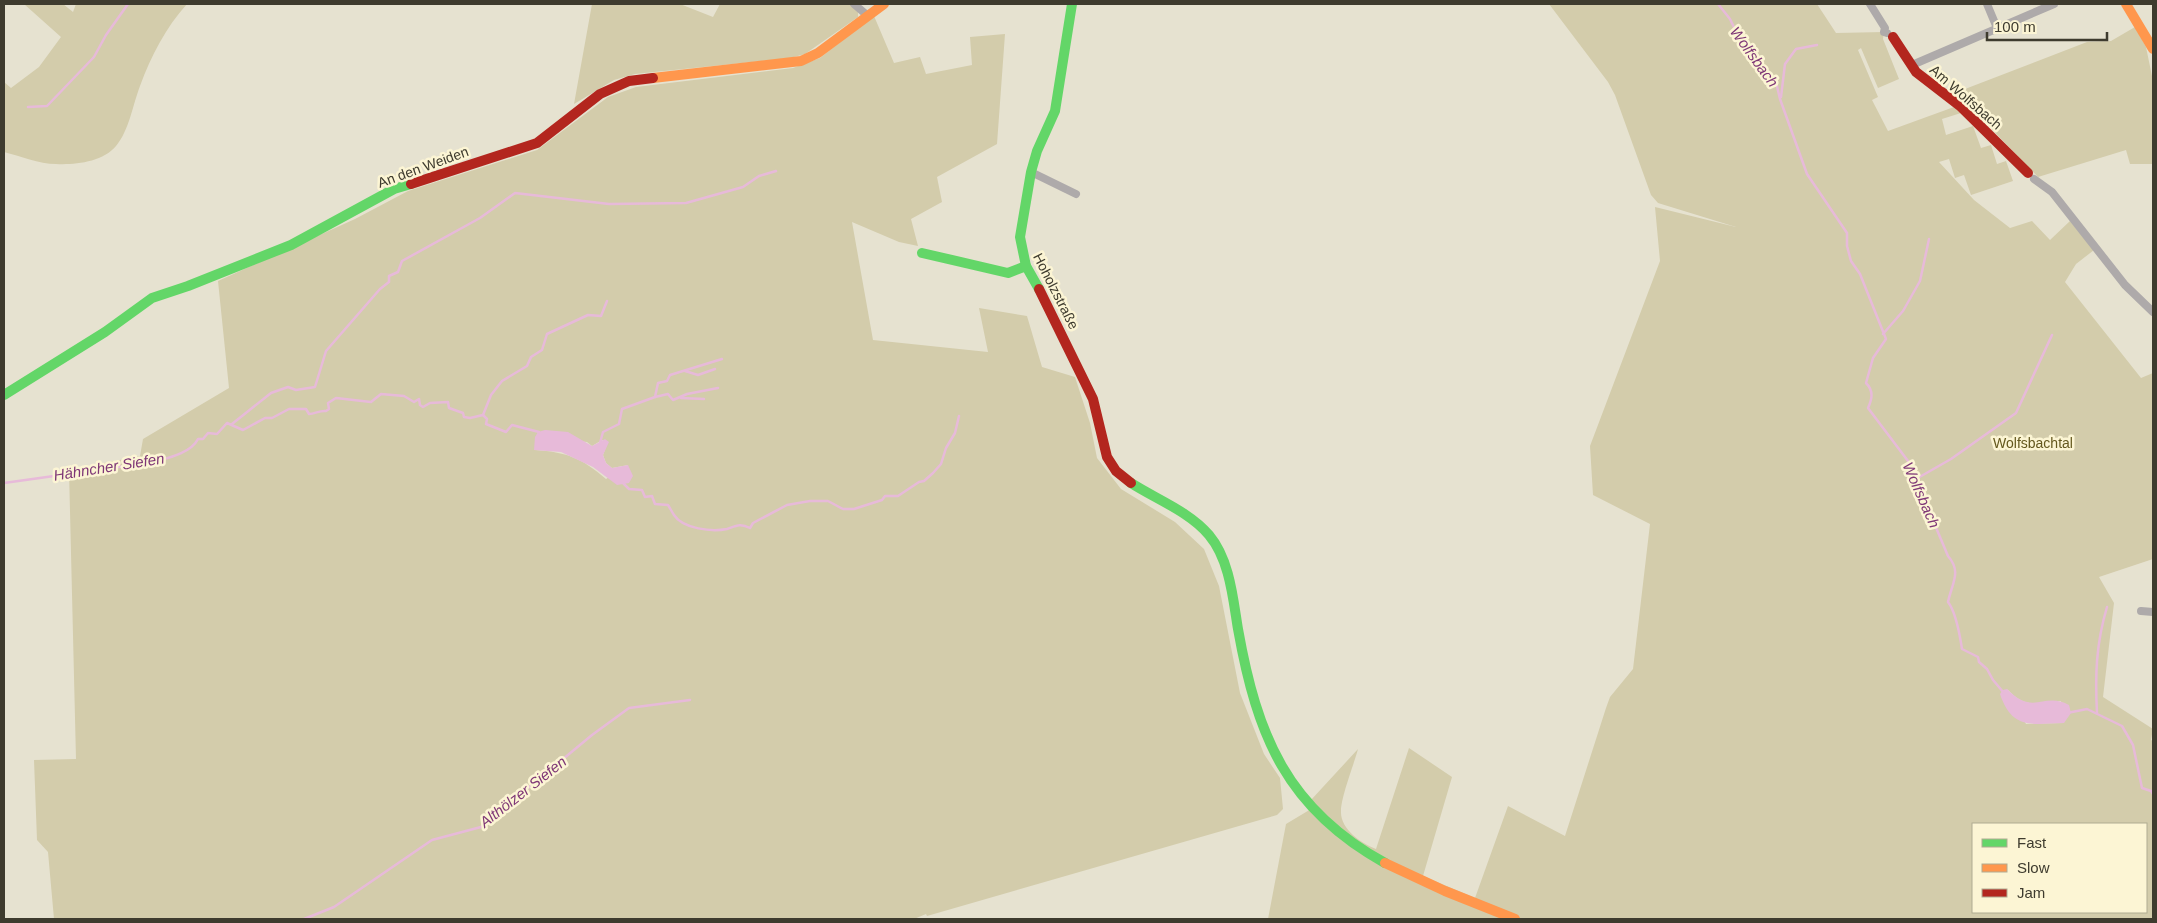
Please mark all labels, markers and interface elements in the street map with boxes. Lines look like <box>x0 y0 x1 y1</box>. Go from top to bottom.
scale bar <box>1987 10 2107 42</box>
text: 100 m <box>1994 18 2036 35</box>
water label: Wolfsbach <box>1727 23 1782 90</box>
street label: Am Wolfsbach <box>1927 61 2005 133</box>
street label: An den Weiden <box>375 143 471 191</box>
street label: Hoholzstraße <box>1030 250 1082 332</box>
park label: Wolfsbachtal <box>1993 435 2073 451</box>
water label: Hähncher Siefen <box>52 449 165 484</box>
water label: Wolfsbach <box>1899 459 1943 530</box>
water label: Althölzer Siefen <box>475 753 569 831</box>
legend <box>1972 823 2147 913</box>
text: Fast <box>2017 834 2047 851</box>
text: Slow <box>2017 859 2050 876</box>
text: Jam <box>2017 884 2045 901</box>

